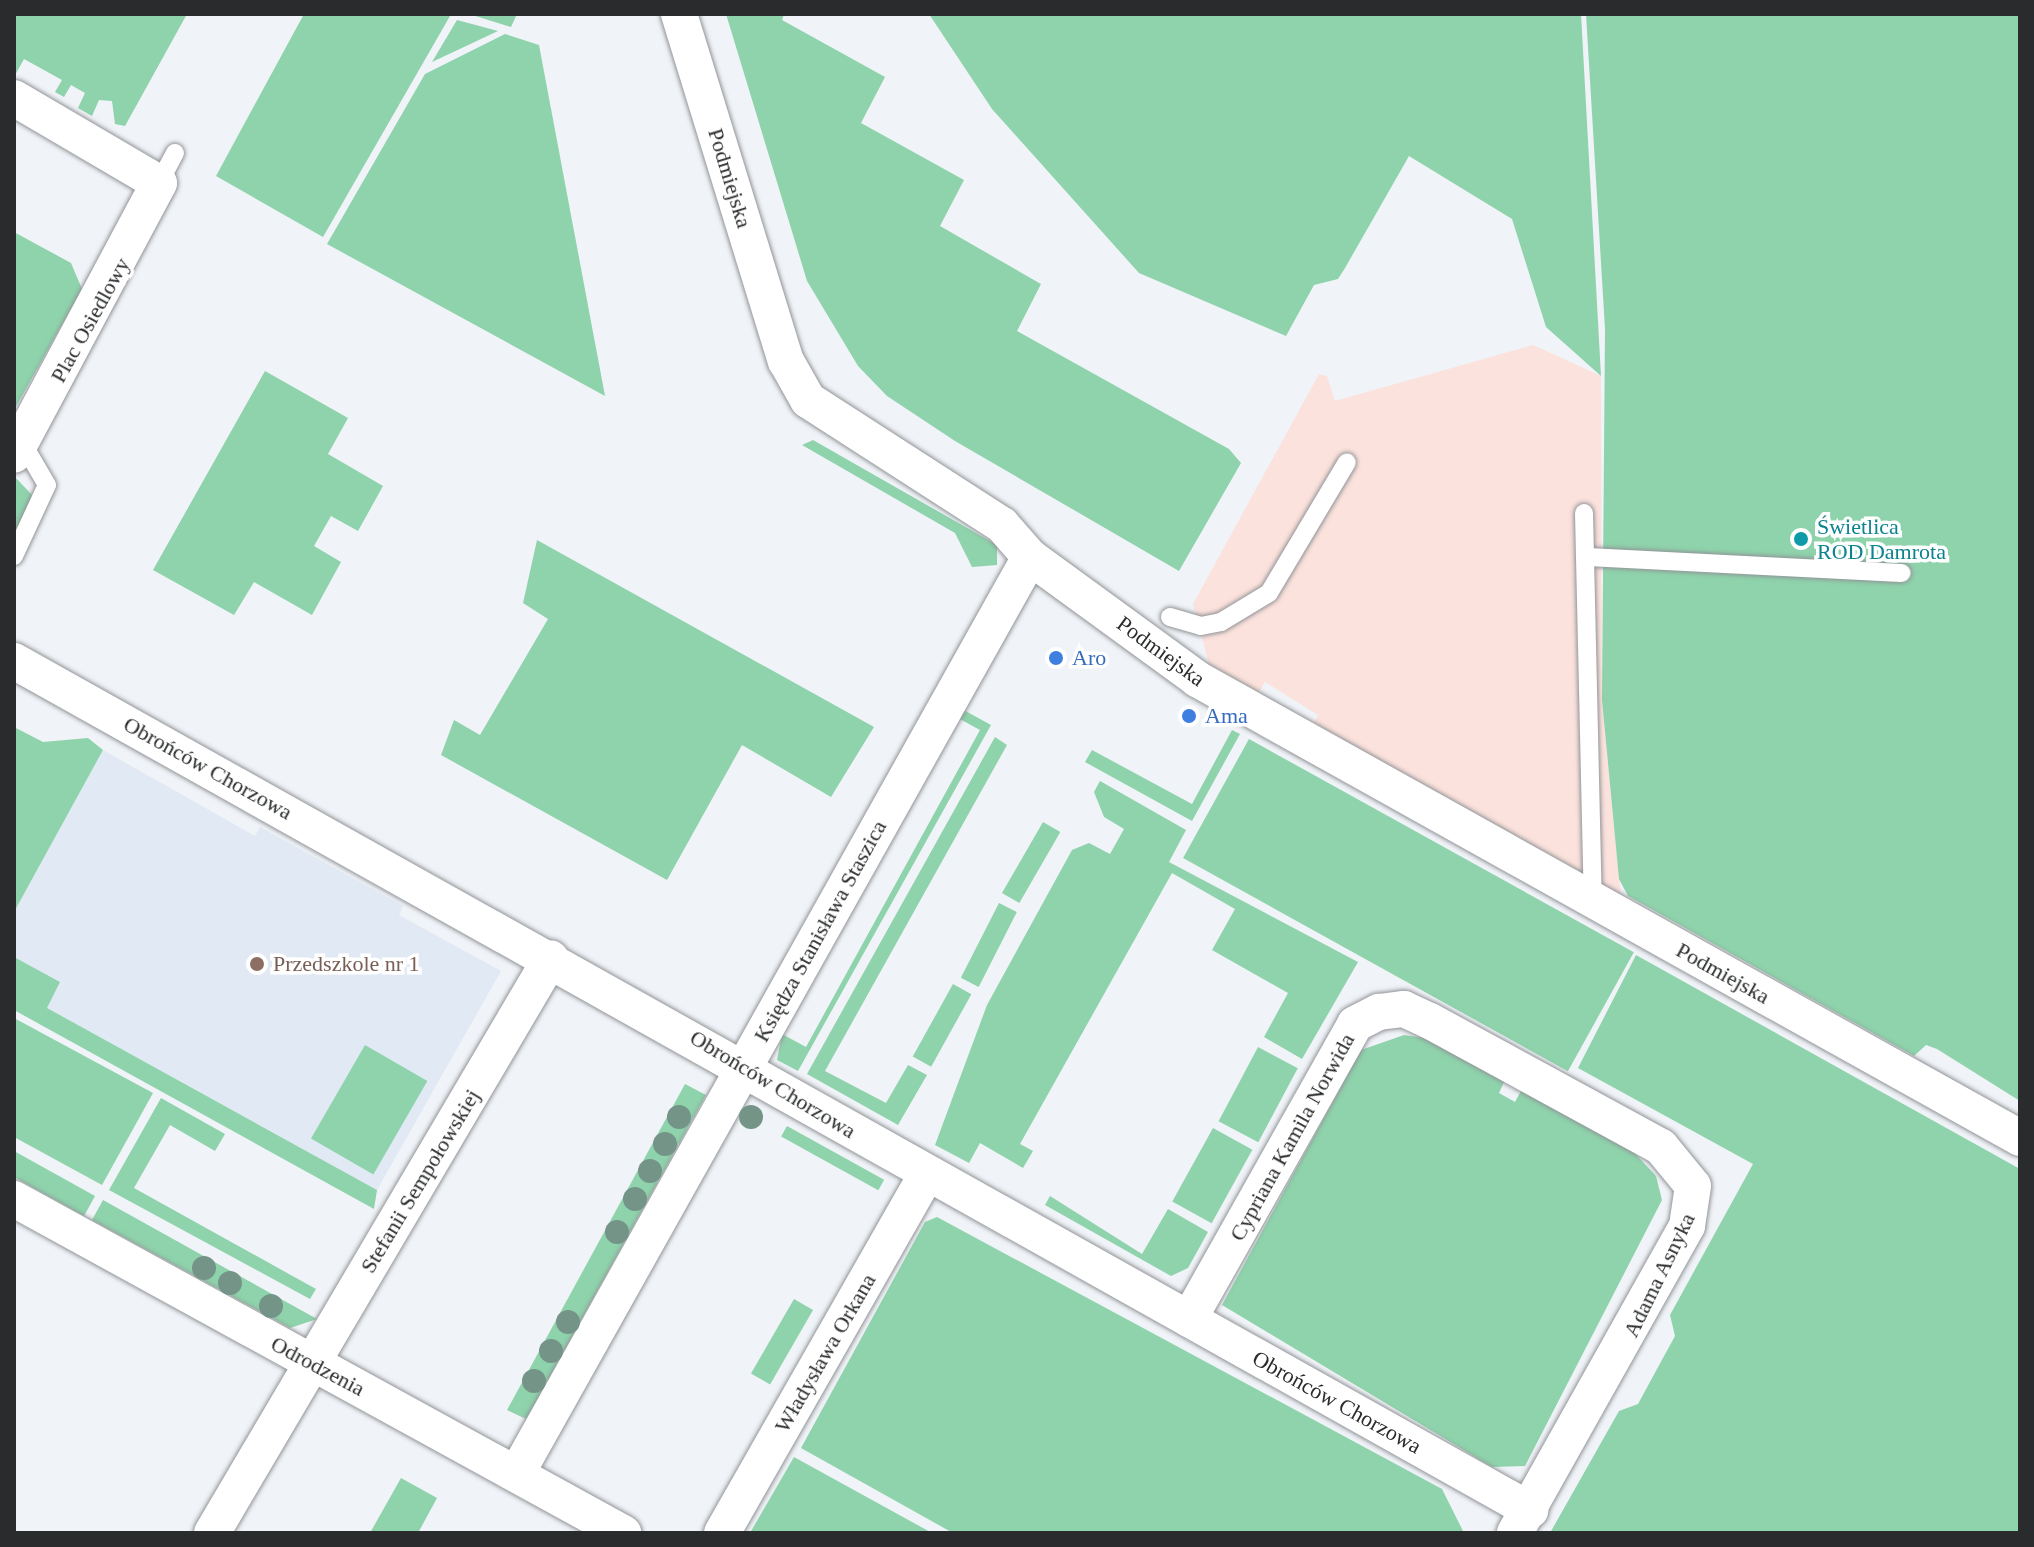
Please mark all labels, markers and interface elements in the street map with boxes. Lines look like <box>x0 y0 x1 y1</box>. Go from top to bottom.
street label: Podmiejska <box>702 125 758 231</box>
street label: Plac Osiedlowy <box>45 253 135 387</box>
place label: Świetlica ROD Damrota <box>1817 513 1946 564</box>
marker: Świetlica ROD Damrota <box>1792 530 1810 548</box>
street label: Podmiejska <box>1112 610 1210 692</box>
place label: Aro <box>1072 645 1106 671</box>
marker: Aro <box>1047 649 1065 667</box>
place label: Ama <box>1205 703 1248 729</box>
marker: Ama <box>1180 707 1198 725</box>
street label: Obrońców Chorzowa <box>119 711 297 825</box>
street label: Księdza Stanisława Staszica <box>748 816 892 1046</box>
street label: Podmiejska <box>1672 937 1774 1009</box>
place label: Przedszkole nr 1 <box>273 951 420 977</box>
marker: Przedszkole nr 1 <box>248 955 266 973</box>
street label: Obrońców Chorzowa <box>685 1024 861 1144</box>
street label: Cypriana Kamila Norwida <box>1224 1029 1360 1245</box>
street label: Stefanii Sempołowskiej <box>355 1084 485 1278</box>
street label: Adama Asnyka <box>1617 1208 1701 1342</box>
street label: Władysława Orkana <box>769 1269 881 1437</box>
street label: Odrodzenia <box>266 1330 370 1402</box>
street label: Obrońców Chorzowa <box>1248 1345 1426 1459</box>

